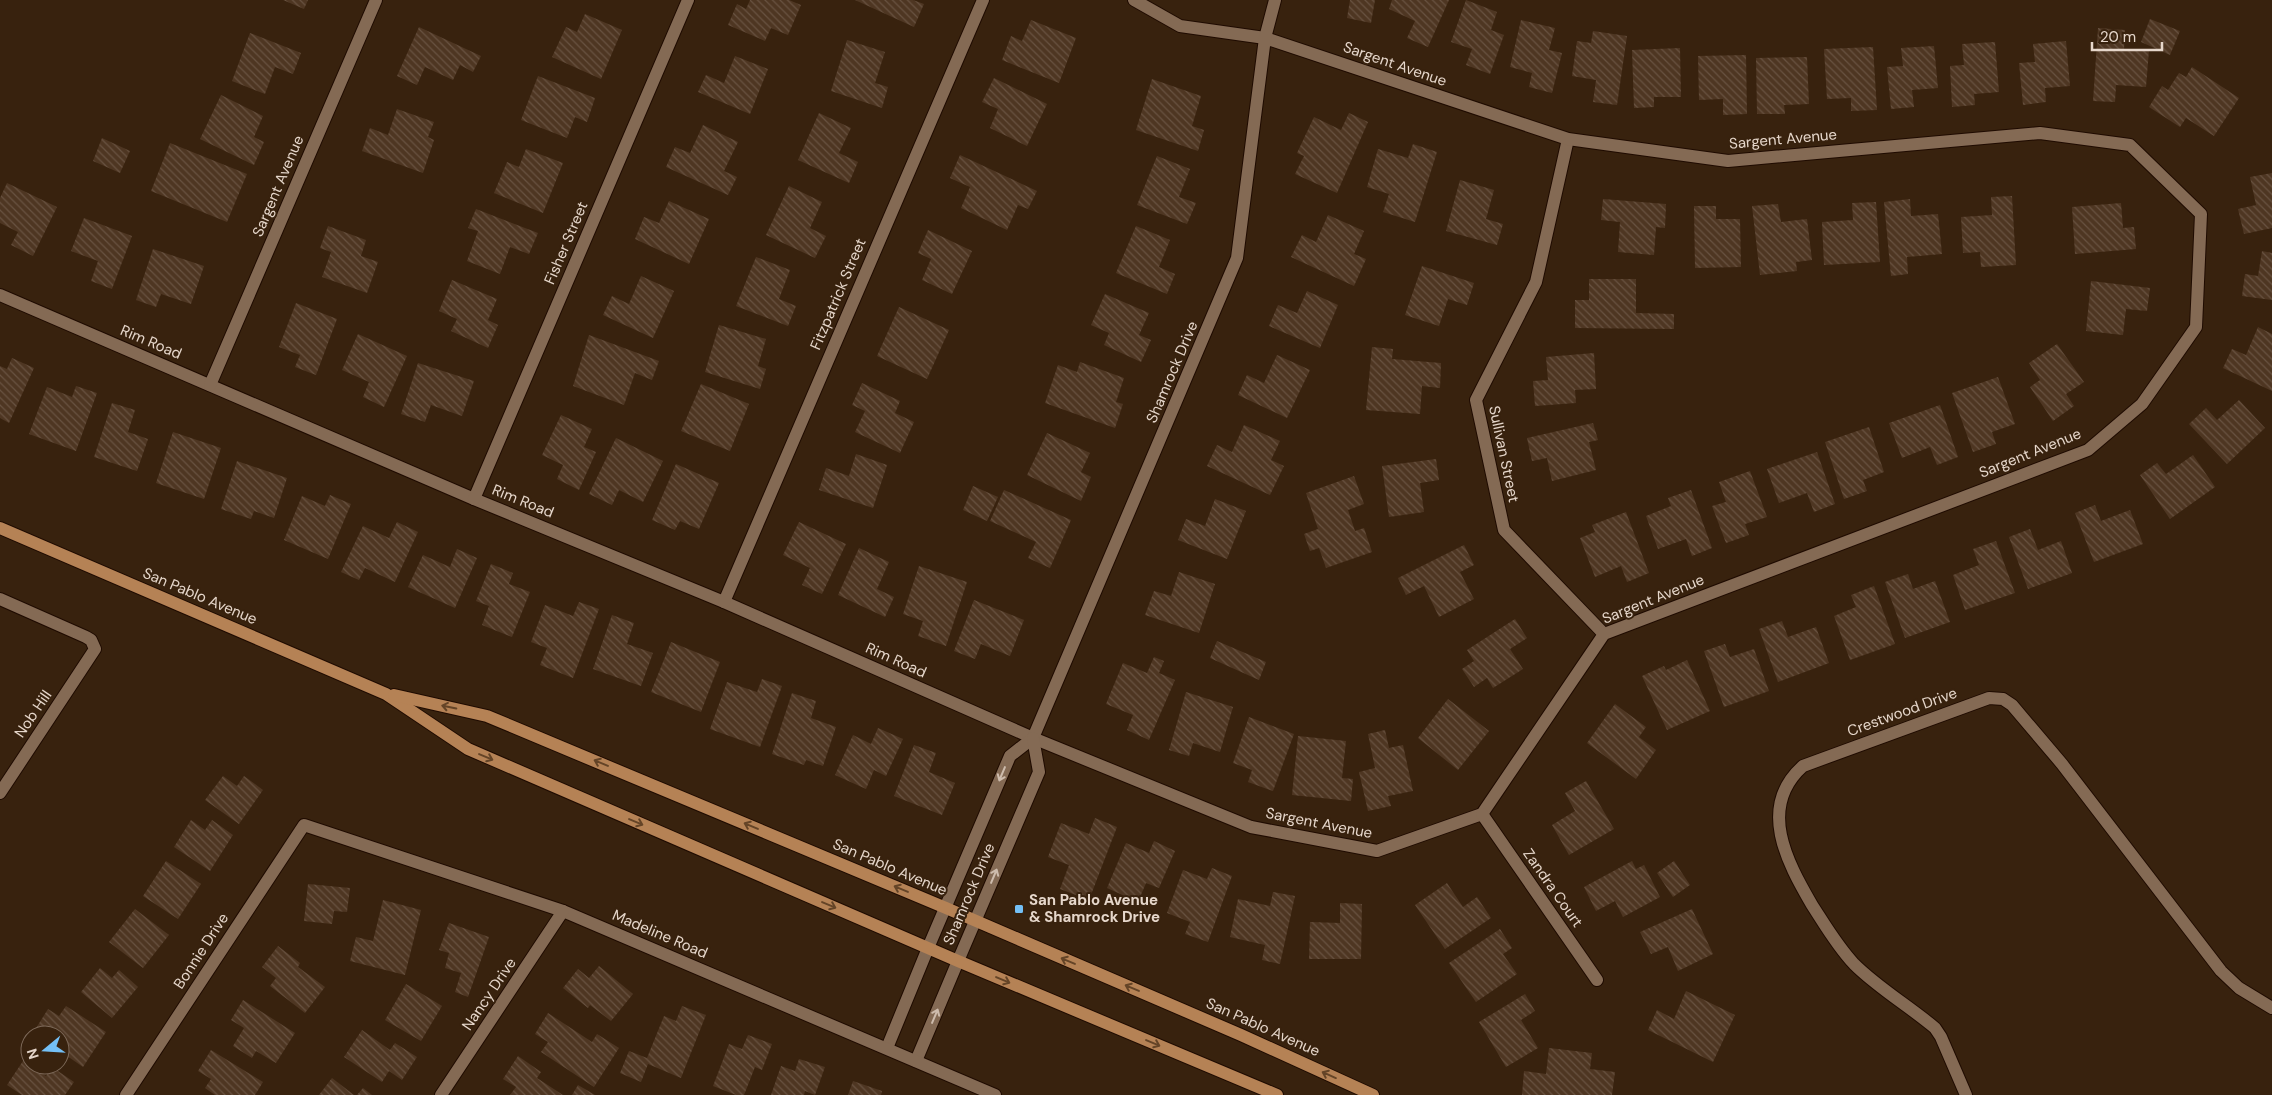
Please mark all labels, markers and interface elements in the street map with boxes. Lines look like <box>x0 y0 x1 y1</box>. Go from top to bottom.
scale bar <box>2092 20 2162 52</box>
text: 20 m <box>2100 27 2136 47</box>
street label: Sargent Avenue <box>1341 37 1449 91</box>
street label: Sargent Avenue <box>1728 124 1838 154</box>
street label: Sargent Avenue <box>248 132 308 240</box>
street label: Fisher Street <box>540 198 593 288</box>
street label: Fitzpatrick Street <box>805 235 871 353</box>
street label: Shamrock Drive <box>1142 318 1202 426</box>
street label: Rim Road <box>117 320 185 364</box>
street label: Sullivan Street <box>1484 404 1524 504</box>
street label: Sargent Avenue <box>1976 423 2084 483</box>
street label: Rim Road <box>489 480 557 522</box>
street label: San Pablo Avenue <box>140 563 260 629</box>
street label: Sargent Avenue <box>1599 569 1707 629</box>
street label: Rim Road <box>862 638 930 682</box>
street label: Crestwood Drive <box>1844 683 1960 741</box>
street label: Nob Hill <box>10 686 56 742</box>
one-way arrow <box>442 702 458 711</box>
one-way arrow <box>478 753 493 763</box>
one-way arrow <box>594 758 609 768</box>
one-way arrow <box>997 766 1007 781</box>
street label: Sargent Avenue <box>1264 803 1374 843</box>
one-way arrow <box>628 817 643 827</box>
one-way arrow <box>744 821 759 831</box>
street label: San Pablo Avenue <box>830 834 950 900</box>
street label: Shamrock Drive <box>939 840 999 948</box>
street label: Zandra Court <box>1519 845 1588 931</box>
one-way arrow <box>989 869 999 884</box>
one-way arrow <box>894 884 909 894</box>
place label: San Pablo Avenue & Shamrock Drive <box>1029 890 1160 927</box>
one-way arrow <box>821 901 836 910</box>
marker: San Pablo Avenue & Shamrock Drive <box>1013 903 1025 915</box>
street label: Madeline Road <box>609 905 711 963</box>
street label: Bonnie Drive <box>169 909 233 993</box>
street label: Nancy Drive <box>457 954 521 1034</box>
one-way arrow <box>1061 955 1076 965</box>
one-way arrow <box>995 976 1011 985</box>
one-way arrow <box>1125 983 1140 993</box>
street label: San Pablo Avenue <box>1203 993 1323 1061</box>
one-way arrow <box>931 1009 940 1024</box>
north arrow <box>20 1025 70 1075</box>
one-way arrow <box>1145 1039 1160 1048</box>
text: N <box>22 1046 43 1062</box>
one-way arrow <box>1322 1069 1337 1079</box>

